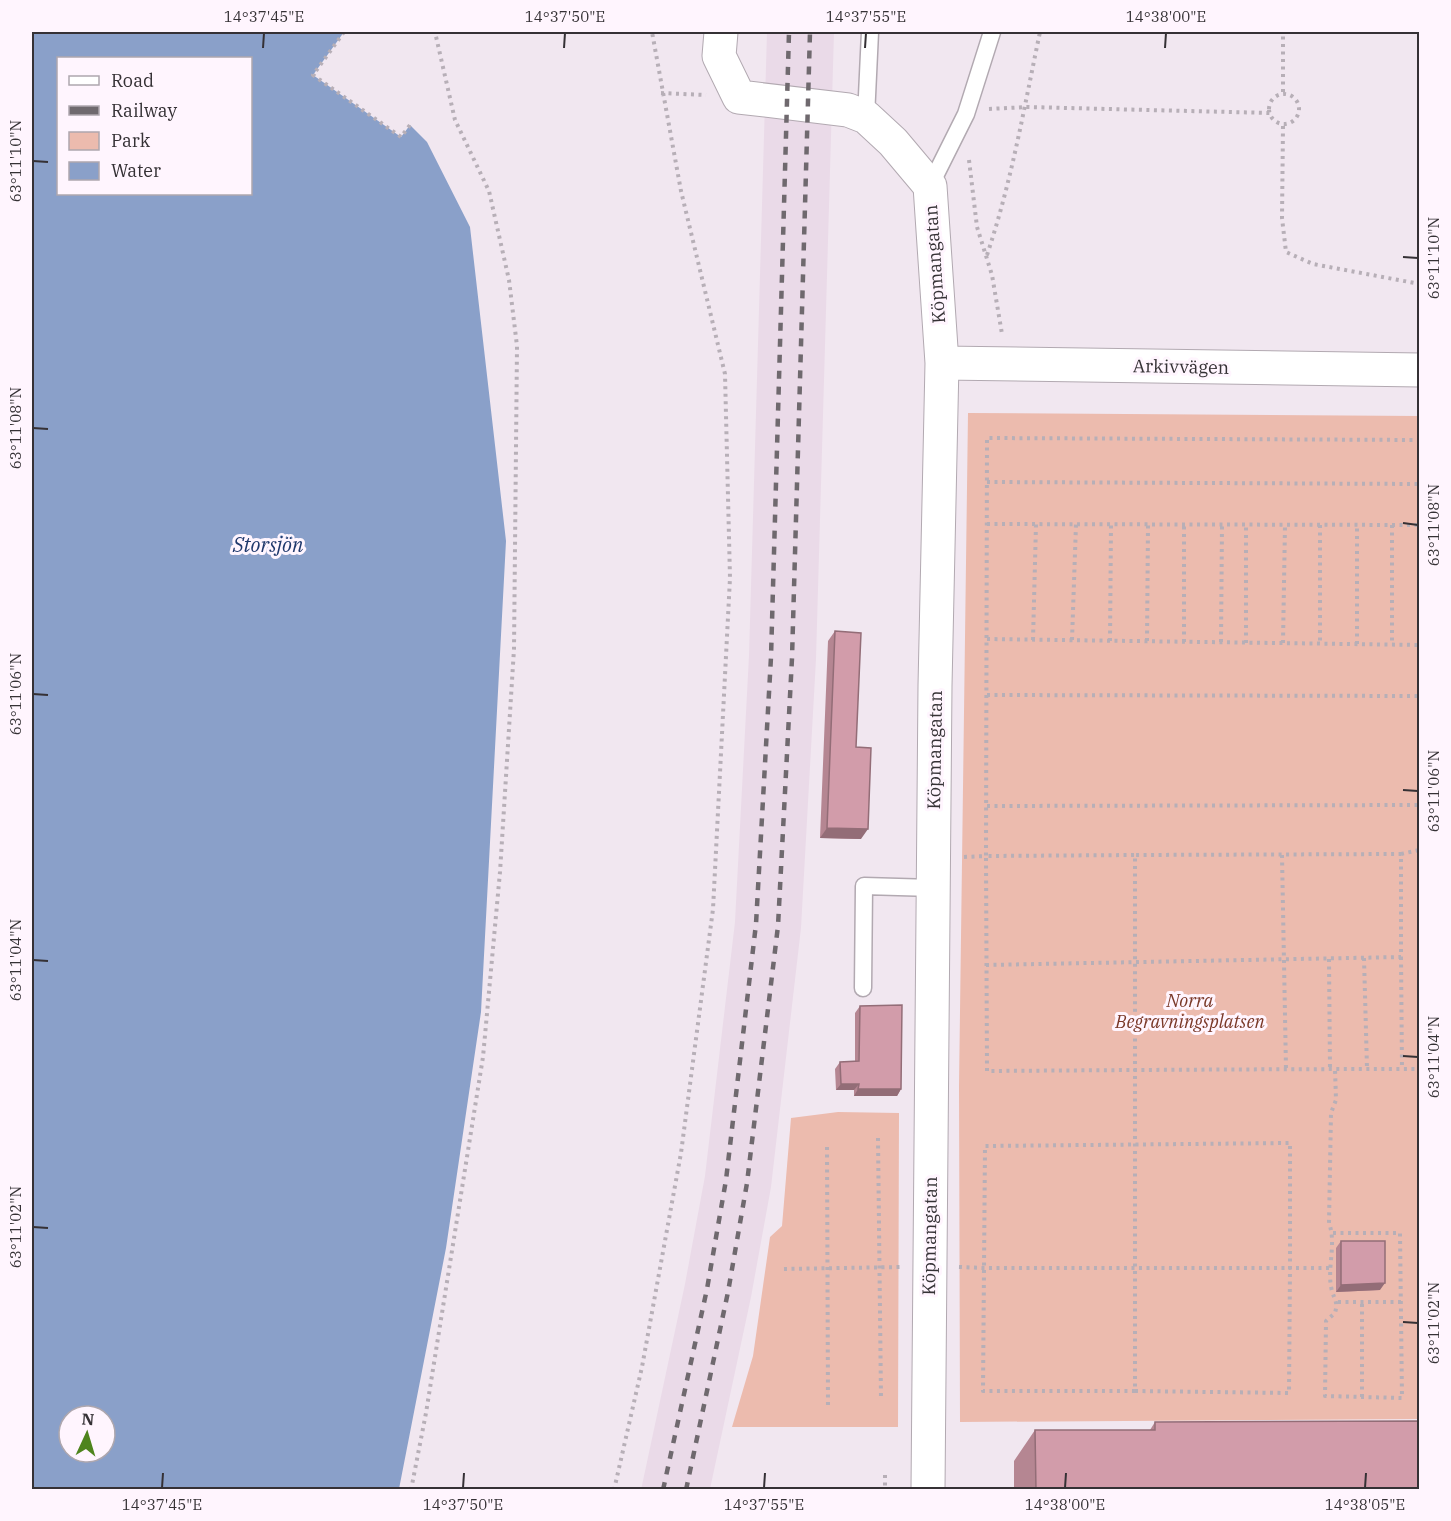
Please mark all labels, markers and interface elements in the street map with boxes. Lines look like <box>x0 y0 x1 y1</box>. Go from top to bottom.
text: 14°37'45"E <box>224 7 304 26</box>
text: 14°37'50"E <box>525 7 605 26</box>
text: 14°37'55"E <box>826 7 906 26</box>
text: 14°38'00"E <box>1126 7 1206 26</box>
legend <box>57 57 252 195</box>
text: Road <box>111 69 154 92</box>
text: Railway <box>111 99 177 122</box>
text: 63°11'10"N <box>6 120 25 202</box>
text: Park <box>111 129 151 152</box>
text: Water <box>111 159 161 182</box>
street label: Köpmangatan <box>919 204 950 324</box>
text: 63°11'10"N <box>1424 217 1443 299</box>
street label: Arkivvägen <box>1133 354 1229 379</box>
text: 63°11'08"N <box>6 387 25 469</box>
text: 63°11'08"N <box>1424 484 1443 566</box>
water label: Storsjön <box>232 531 304 558</box>
text: 63°11'06"N <box>6 653 25 735</box>
street label: Köpmangatan <box>922 690 947 810</box>
text: 63°11'06"N <box>1424 750 1443 832</box>
text: 63°11'04"N <box>6 919 25 1001</box>
park label: Norra Begravningsplatsen <box>1114 989 1265 1033</box>
text: 63°11'04"N <box>1424 1016 1443 1098</box>
street label: Köpmangatan <box>917 1176 942 1296</box>
text: 63°11'02"N <box>6 1186 25 1268</box>
text: 63°11'02"N <box>1424 1282 1443 1364</box>
north arrow <box>57 1404 117 1464</box>
text: N <box>81 1409 95 1429</box>
text: 14°37'45"E <box>122 1495 202 1514</box>
text: 14°37'50"E <box>423 1495 503 1514</box>
text: 14°37'55"E <box>724 1495 804 1514</box>
text: 14°38'00"E <box>1025 1495 1105 1514</box>
text: 14°38'05"E <box>1325 1495 1405 1514</box>

